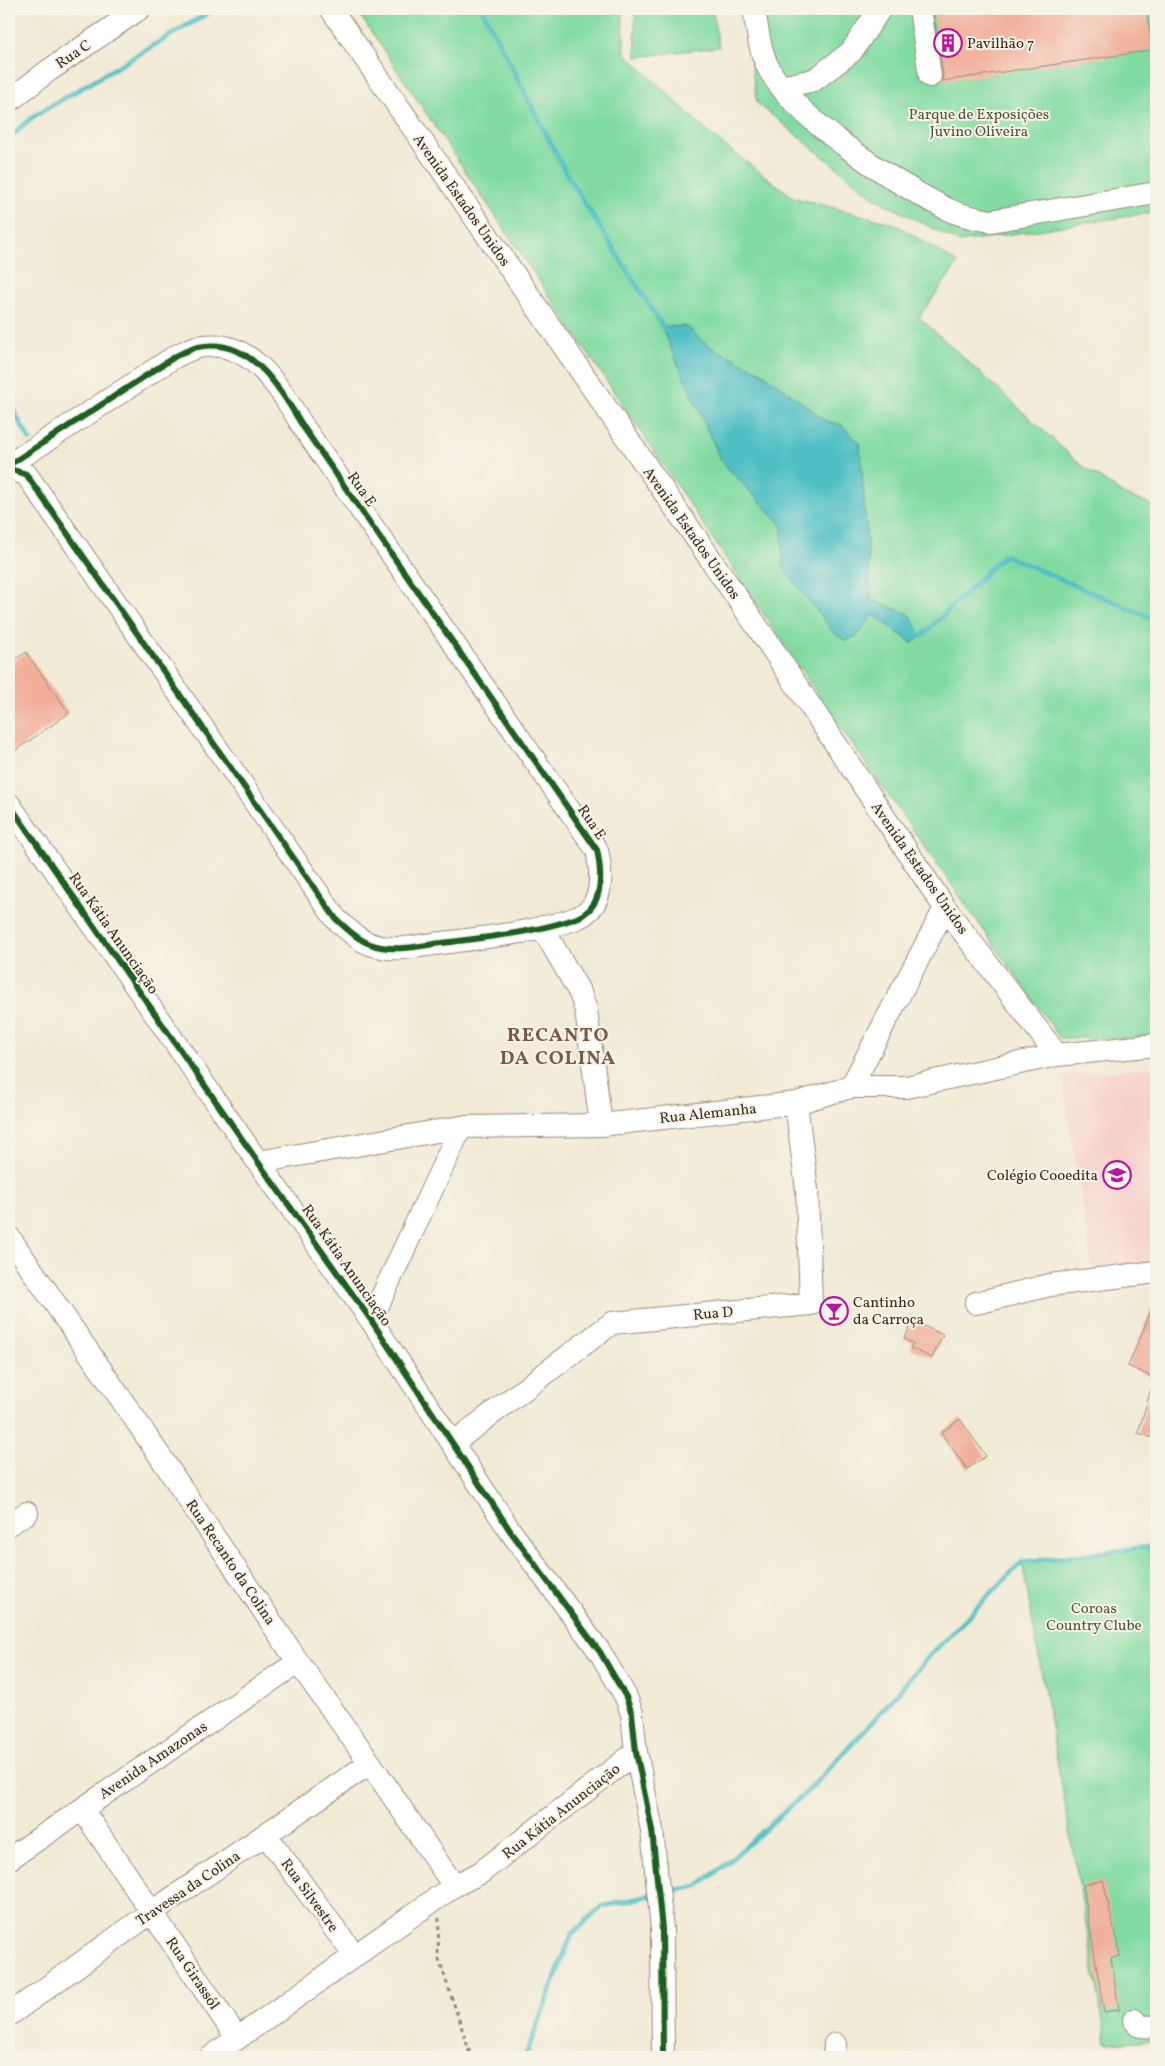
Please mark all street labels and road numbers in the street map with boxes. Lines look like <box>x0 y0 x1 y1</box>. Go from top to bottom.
street label: Rua C <box>52 36 96 75</box>
street label: Avenida Estados Unidos <box>407 130 515 271</box>
street label: Avenida Estados Unidos <box>637 463 745 604</box>
street label: Rua E <box>341 468 380 512</box>
street label: Avenida Estados Unidos <box>865 798 973 939</box>
street label: Rua E <box>571 801 610 845</box>
street label: Rua Kátia Anunciação <box>63 869 163 999</box>
street label: Rua Alemanha <box>659 1099 758 1130</box>
street label: Rua Kátia Anunciação <box>296 1201 396 1331</box>
street label: Rua D <box>692 1302 734 1327</box>
street label: Rua Recanto da Colina <box>180 1496 280 1630</box>
street label: Avenida Amazonas <box>95 1717 212 1805</box>
street label: Rua Kátia Anunciação <box>498 1759 625 1865</box>
street label: Travessa da Colina <box>133 1847 245 1932</box>
street label: Rua Silvestre <box>275 1855 343 1937</box>
street label: Rua Girassól <box>160 1933 224 2014</box>

